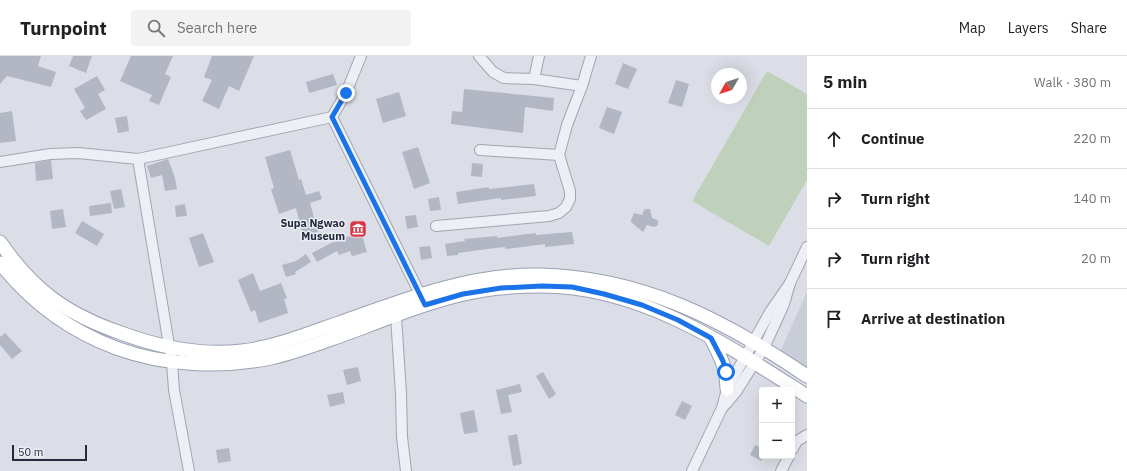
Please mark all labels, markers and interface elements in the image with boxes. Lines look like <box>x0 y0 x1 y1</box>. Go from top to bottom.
search box <box>131 10 411 46</box>
text: Turnpoint <box>20 16 107 40</box>
icon: search <box>145 17 167 39</box>
text: Search here <box>177 18 257 37</box>
text: Map <box>959 19 986 37</box>
text: Layers <box>1008 19 1049 37</box>
text: Share <box>1071 19 1107 37</box>
north arrow <box>711 68 747 104</box>
text: 5 min <box>823 71 867 93</box>
text: Walk · 380 m <box>1034 74 1111 91</box>
route end <box>337 84 355 102</box>
icon: ahead <box>823 128 845 150</box>
text: Continue <box>861 129 925 148</box>
text: 220 m <box>1073 130 1111 147</box>
icon: right <box>823 188 845 210</box>
text: Turn right <box>861 189 930 208</box>
text: 140 m <box>1073 190 1111 207</box>
place label: Supa Ngwao Museum <box>280 216 345 243</box>
museum icon: Supa Ngwao Museum <box>348 219 368 239</box>
icon: right <box>823 248 845 270</box>
text: Turn right <box>861 249 930 268</box>
text: 20 m <box>1081 250 1111 267</box>
icon: arrive <box>823 308 845 330</box>
text: Arrive at destination <box>861 309 1005 328</box>
route start <box>717 363 735 381</box>
map controls <box>759 387 795 459</box>
button: + <box>759 387 795 423</box>
button: − <box>759 423 795 459</box>
scale bar <box>12 443 87 462</box>
text: 50 m <box>18 445 43 459</box>

